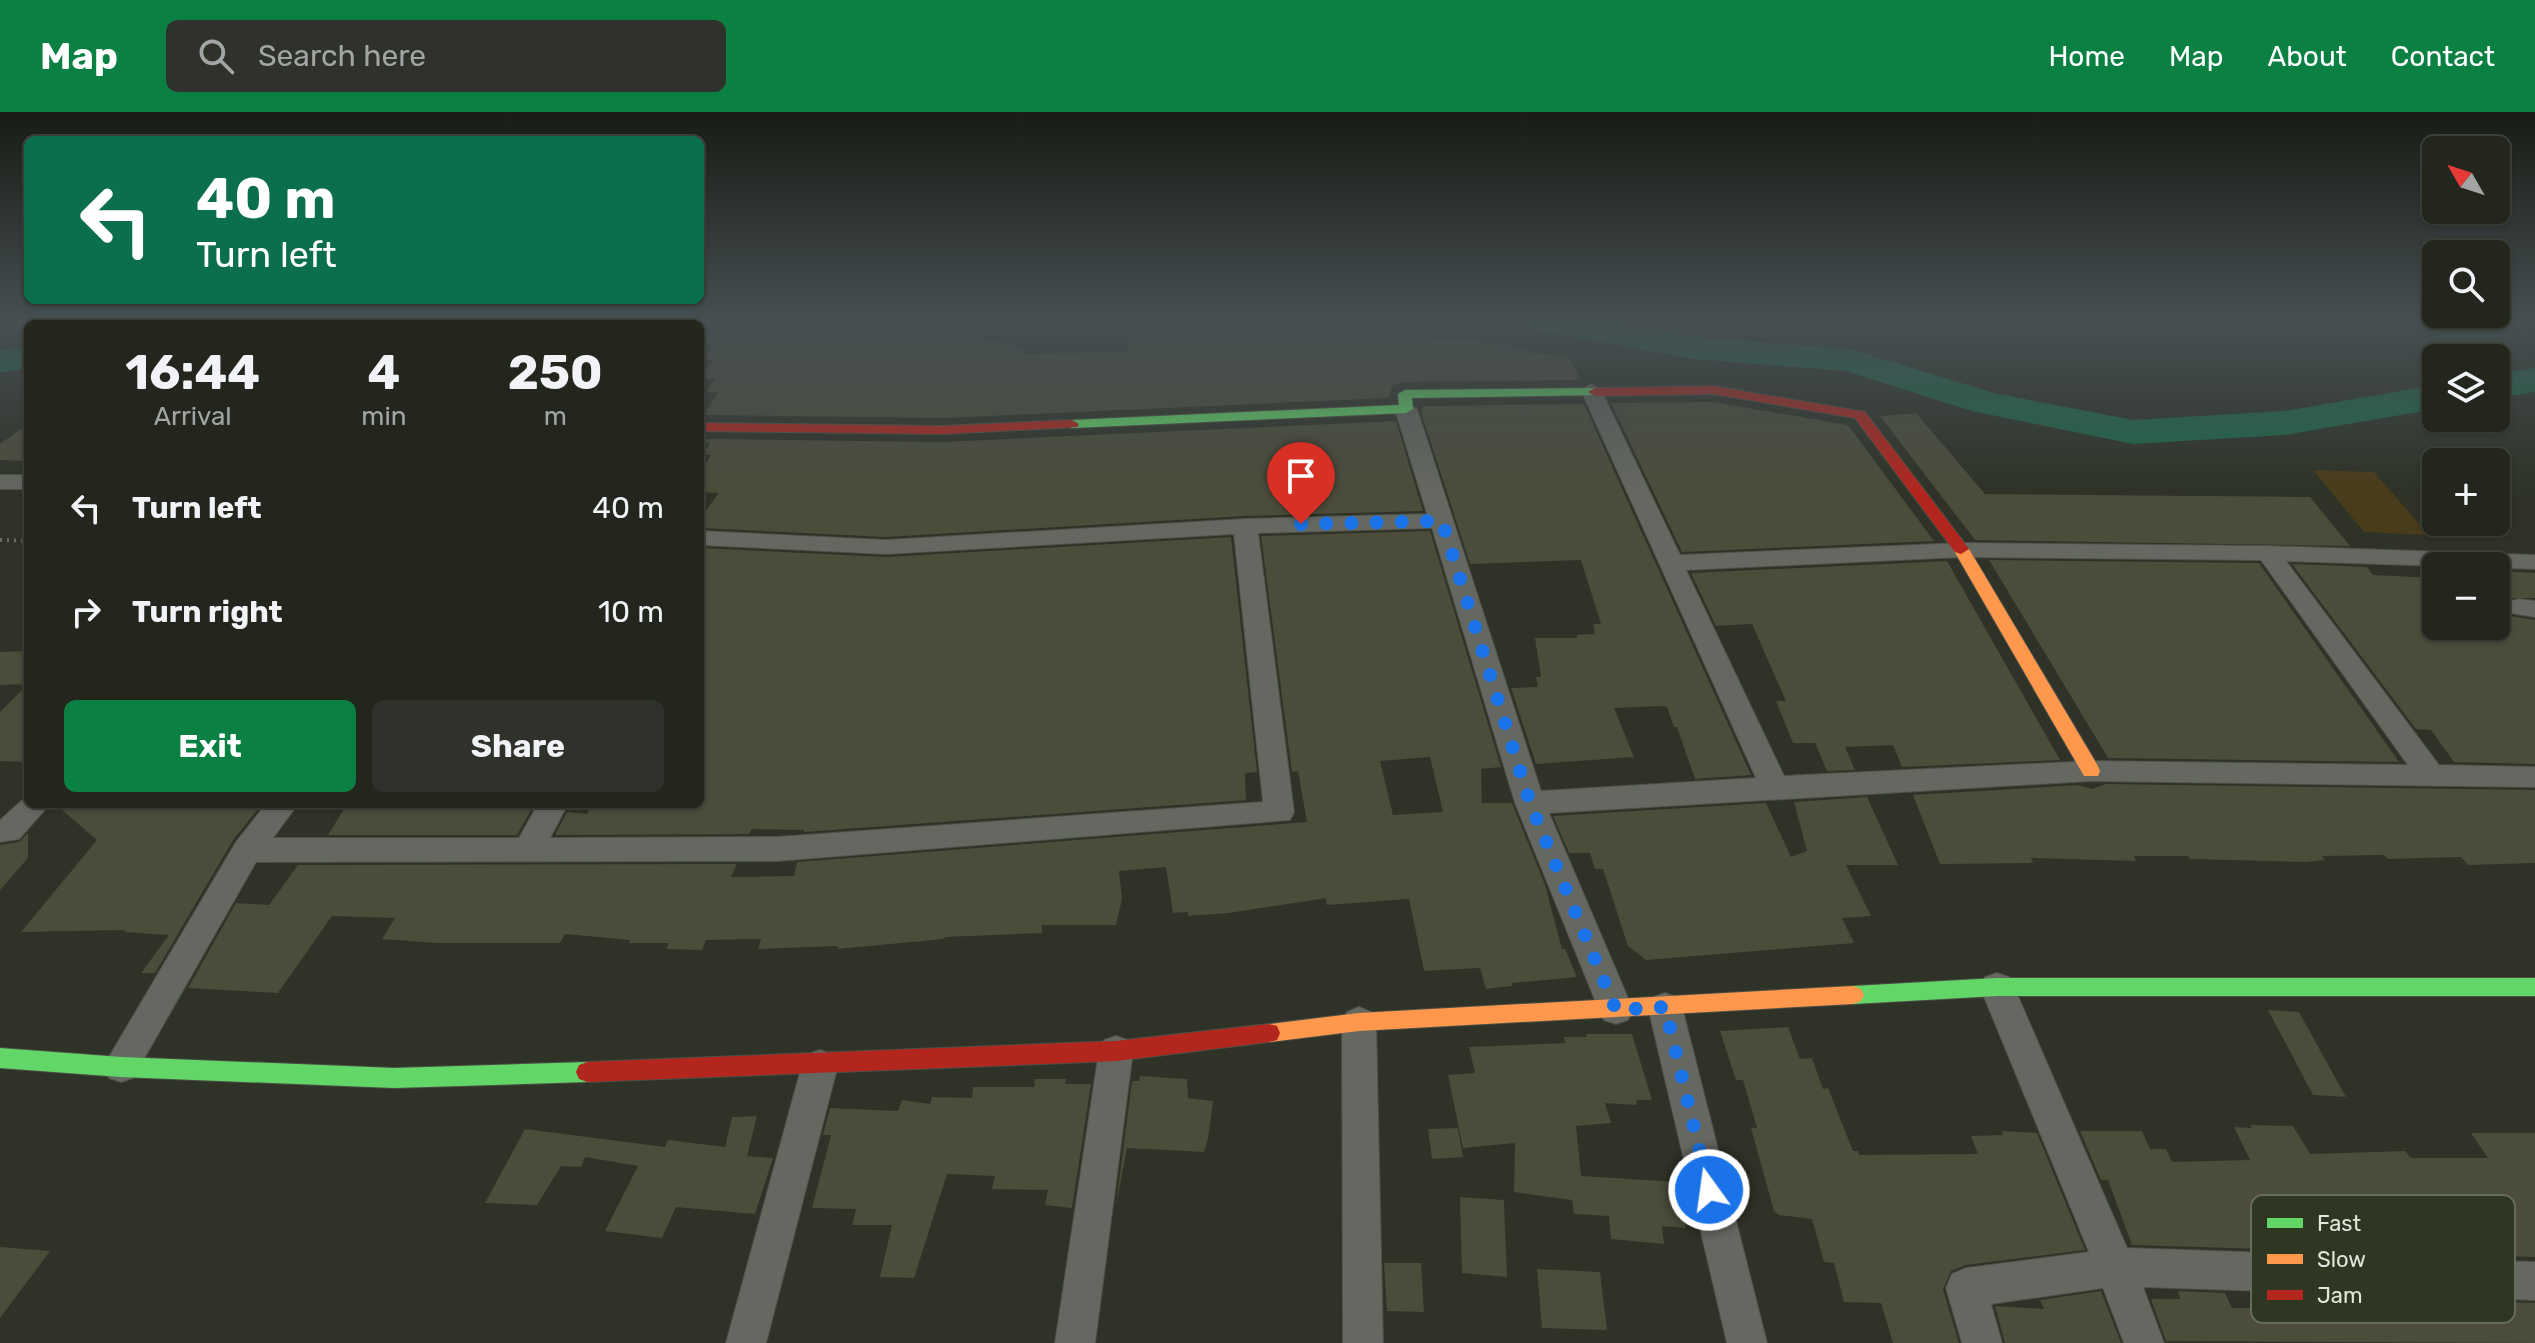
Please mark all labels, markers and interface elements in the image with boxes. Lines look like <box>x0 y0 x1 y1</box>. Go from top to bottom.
search box <box>166 20 726 92</box>
text: Map <box>40 33 118 79</box>
icon: search <box>194 34 238 78</box>
text: Search here <box>258 38 426 74</box>
text: Home <box>2048 40 2125 73</box>
text: Map <box>2169 40 2223 73</box>
text: About <box>2267 40 2347 73</box>
text: Contact <box>2391 40 2495 73</box>
north arrow <box>2422 136 2510 224</box>
map controls <box>2422 136 2510 640</box>
text: 40 m <box>196 166 336 232</box>
icon: left <box>64 168 168 272</box>
text: Turn left <box>196 233 337 276</box>
button: search <box>2422 240 2510 328</box>
text: 16:44 <box>125 344 260 401</box>
text: 4 <box>368 344 400 401</box>
text: 250 <box>508 344 603 401</box>
button: layers <box>2422 344 2510 432</box>
text: Arrival <box>154 401 232 432</box>
text: min <box>361 401 407 432</box>
text: m <box>544 401 567 432</box>
pin <box>1267 442 1335 524</box>
button: + <box>2422 448 2510 536</box>
icon: arrive <box>1279 454 1323 498</box>
icon: left <box>64 486 108 530</box>
text: Turn left <box>132 490 262 526</box>
text: 40 m <box>592 490 664 526</box>
button: − <box>2422 552 2510 640</box>
icon: right <box>64 590 108 634</box>
text: Turn right <box>132 594 283 630</box>
text: 10 m <box>598 594 664 630</box>
button: Exit <box>64 700 356 792</box>
button: Share <box>372 700 664 792</box>
position arrow <box>1667 1148 1751 1232</box>
legend <box>2251 1195 2515 1323</box>
text: Fast <box>2317 1210 2362 1237</box>
text: Slow <box>2317 1246 2366 1273</box>
text: Jam <box>2317 1282 2363 1309</box>

